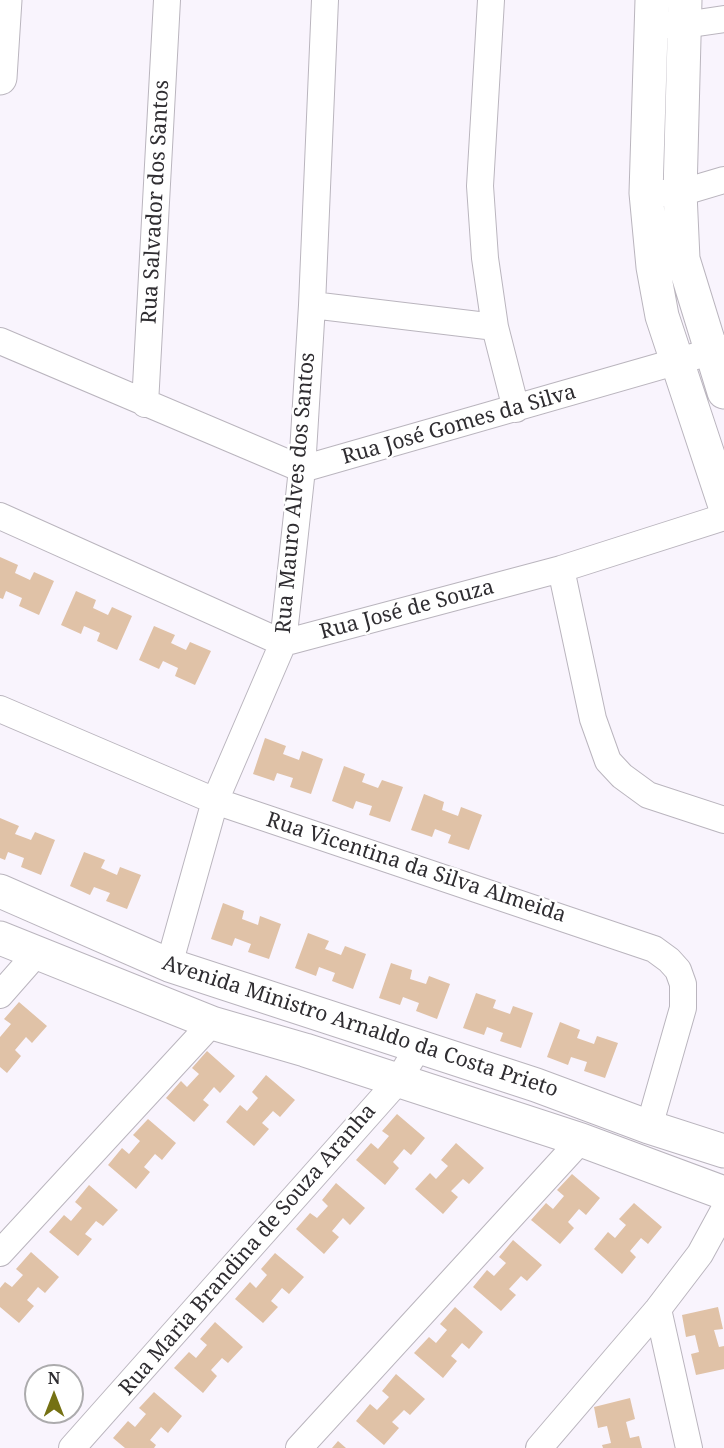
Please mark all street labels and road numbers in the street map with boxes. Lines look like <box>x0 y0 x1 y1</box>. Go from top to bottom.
street label: Rua Salvador dos Santos <box>137 79 175 325</box>
street label: Rua Mauro Alves dos Santos <box>271 351 321 635</box>
street label: Rua José Gomes da Silva <box>339 380 579 470</box>
street label: Rua José de Souza <box>317 575 497 645</box>
street label: Rua Vicentina da Silva Almeida <box>263 808 569 928</box>
street label: Avenida Ministro Arnaldo da Costa Prieto <box>159 951 561 1103</box>
street label: Rua Maria Brandina de Souza Aranha <box>114 1099 382 1401</box>

